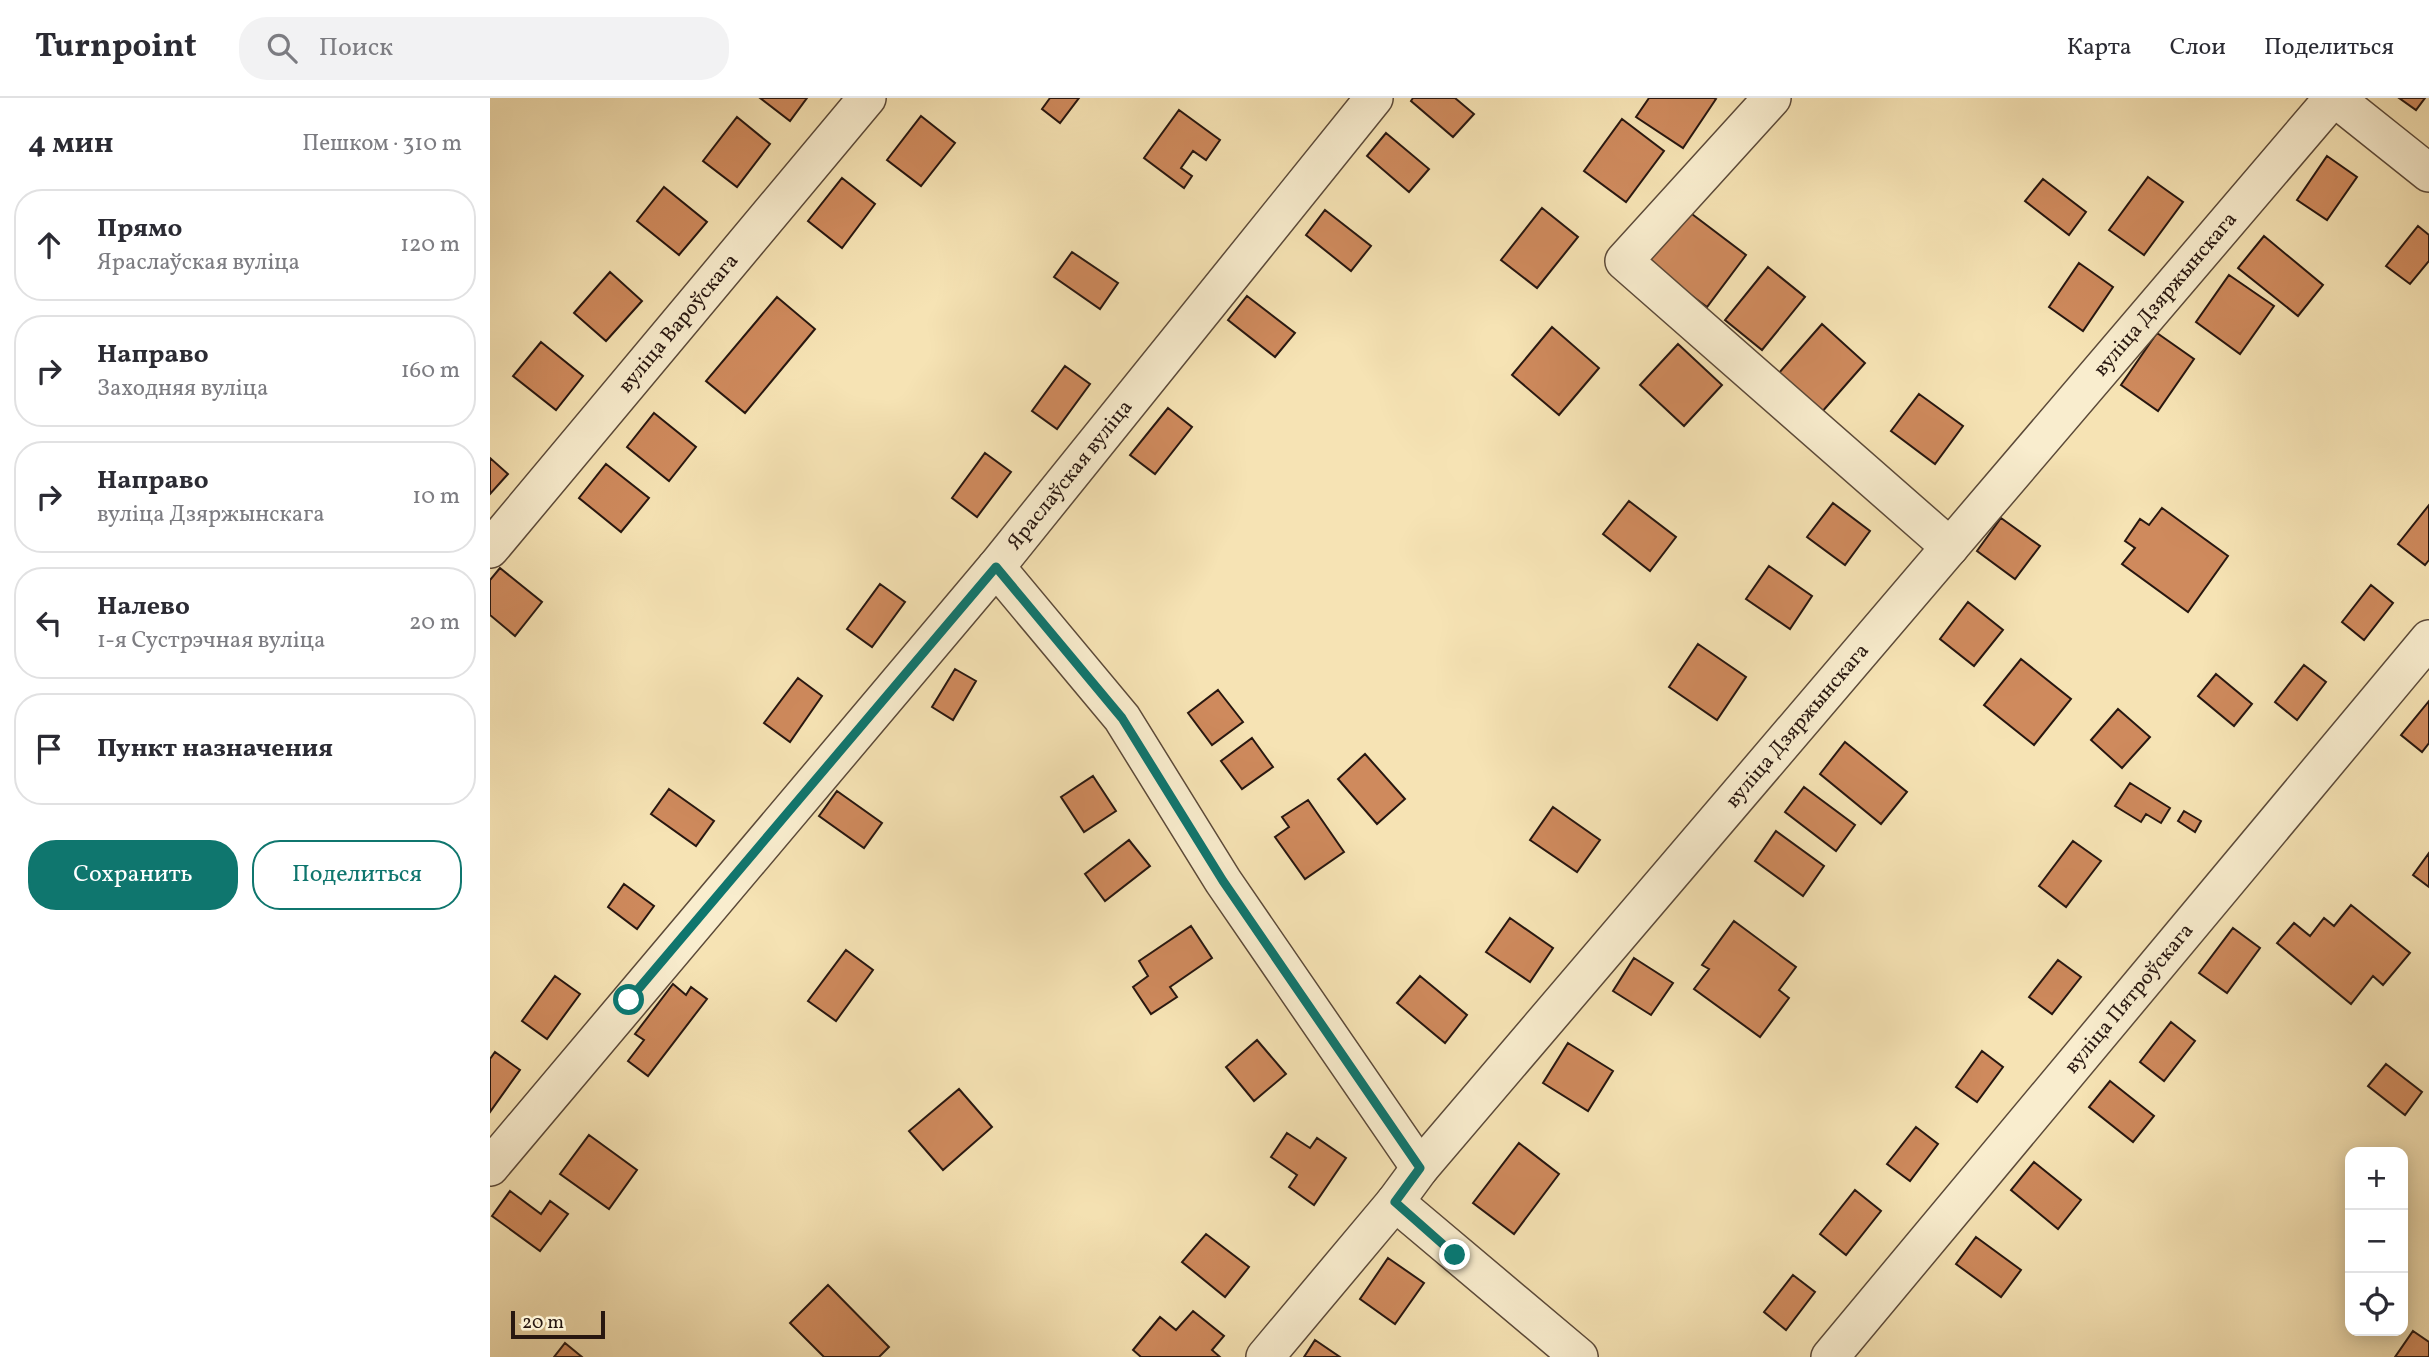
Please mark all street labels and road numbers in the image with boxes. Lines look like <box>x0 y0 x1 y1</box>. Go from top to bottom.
street label: вуліца Дзяржынскага <box>2087 206 2244 383</box>
street label: вуліца Вароўскага <box>612 247 745 399</box>
street label: Яраслаўская вуліца <box>1001 394 1140 556</box>
street label: вуліца Дзяржынскага <box>1719 637 1876 814</box>
street label: вуліца Пятроўскага <box>2058 917 2200 1080</box>

